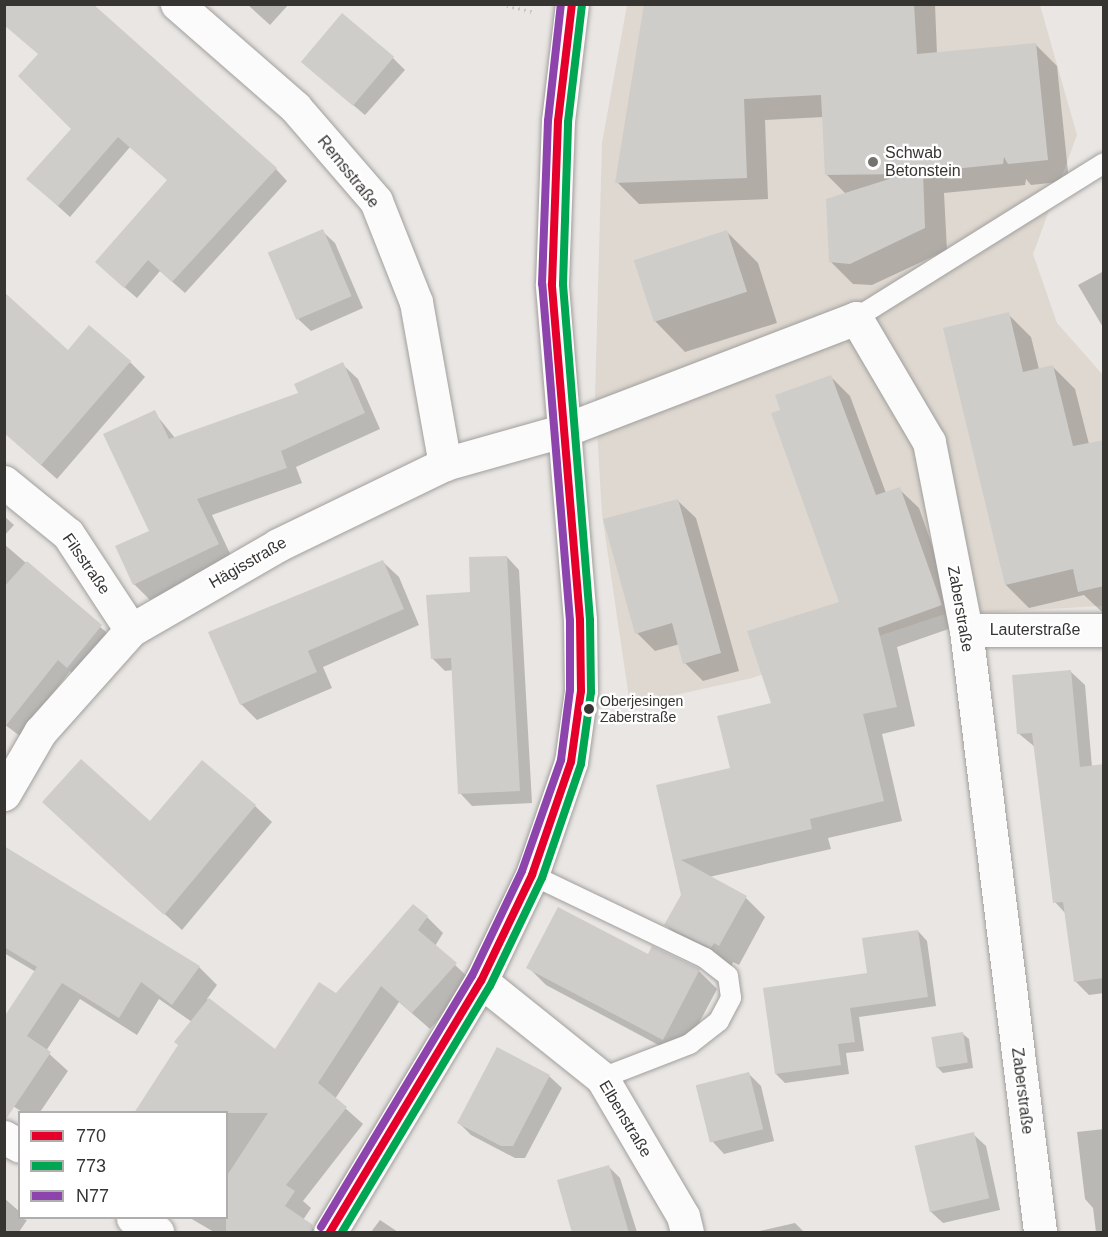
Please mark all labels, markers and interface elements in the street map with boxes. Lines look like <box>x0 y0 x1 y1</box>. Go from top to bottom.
street label: Remsstraße <box>313 132 383 212</box>
place label: Schwab Betonstein <box>885 143 961 181</box>
marker: Schwab Betonstein <box>866 155 880 169</box>
street label: Filsstraße <box>58 530 114 598</box>
street label: Hägisstraße <box>206 533 290 593</box>
street label: Zaberstraße <box>943 564 977 654</box>
street label: Lauterstraße <box>990 620 1080 640</box>
place label: Oberjesingen Zaberstraße <box>600 693 683 726</box>
marker: Oberjesingen Zaberstraße <box>583 703 595 715</box>
street label: Zaberstraße <box>1007 1047 1037 1135</box>
street label: Elbenstraße <box>595 1077 655 1161</box>
legend <box>18 1111 228 1219</box>
text: 770 <box>76 1126 106 1146</box>
text: 773 <box>76 1156 106 1176</box>
text: N77 <box>76 1186 109 1206</box>

